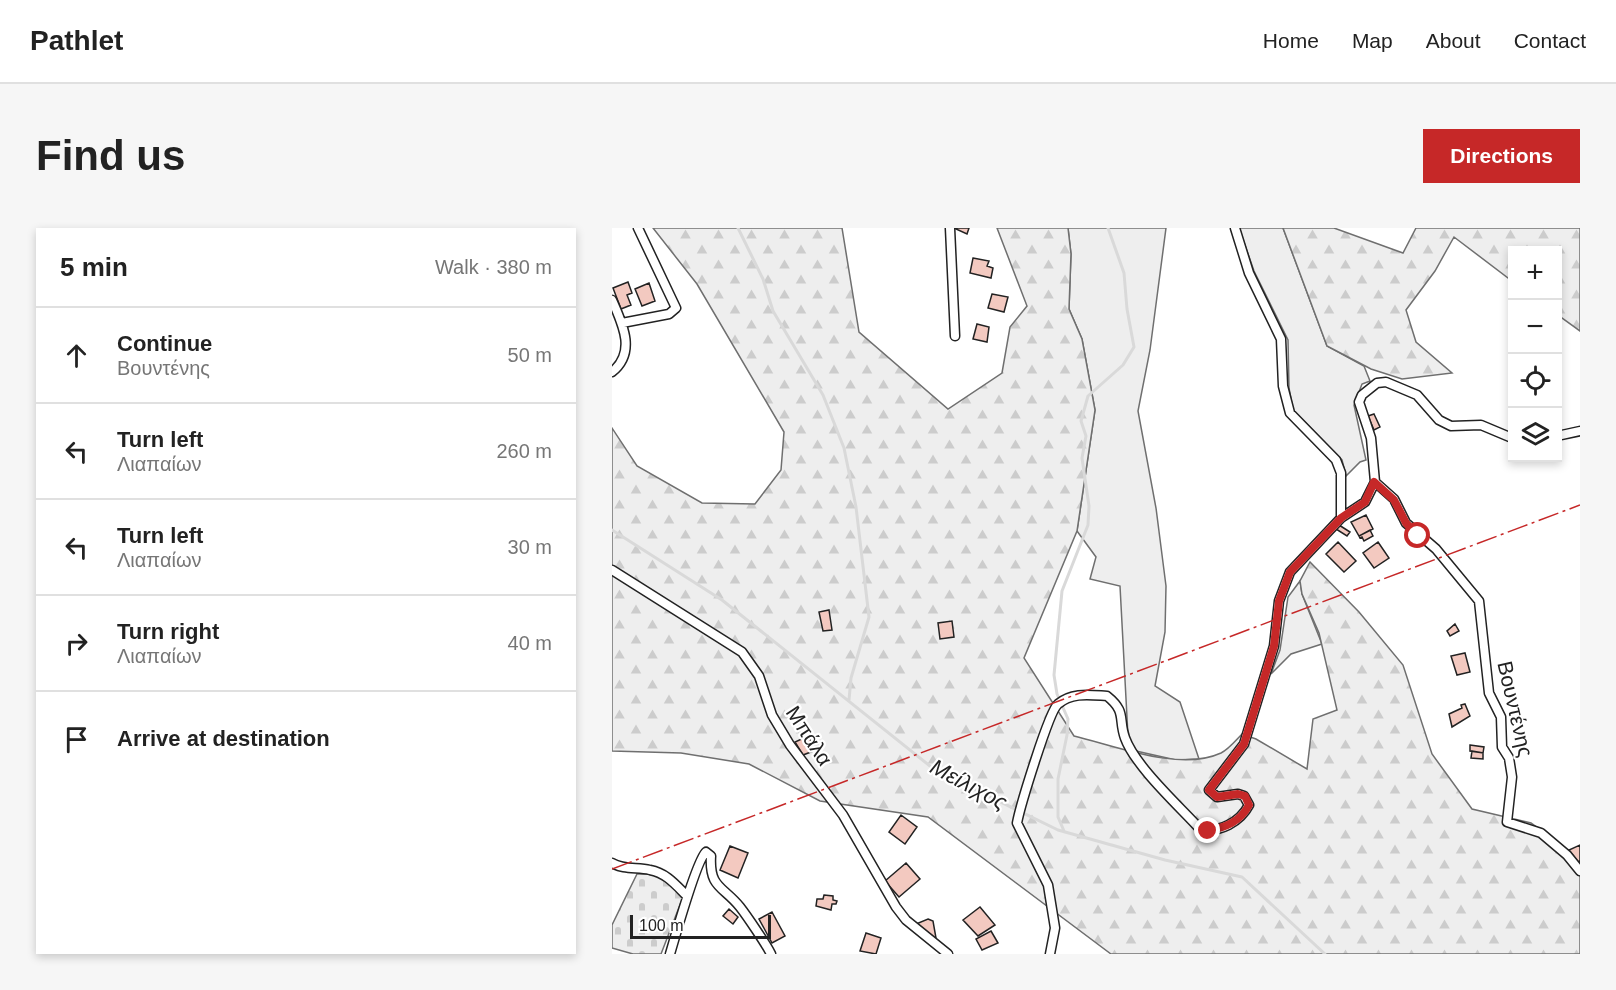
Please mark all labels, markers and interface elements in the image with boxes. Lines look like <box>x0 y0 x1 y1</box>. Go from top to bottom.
text: Pathlet <box>30 25 123 56</box>
text: Home <box>1263 29 1319 52</box>
text: Map <box>1352 29 1393 52</box>
text: About <box>1426 29 1481 52</box>
text: Contact <box>1514 29 1586 52</box>
button: Directions <box>1423 129 1580 183</box>
text: Find us <box>36 132 185 179</box>
map controls <box>1508 246 1562 462</box>
button: + <box>1508 246 1562 300</box>
text: 5 min <box>60 252 128 282</box>
text: Walk · 380 m <box>435 256 552 278</box>
button: − <box>1508 300 1562 354</box>
text: Continue <box>117 331 212 356</box>
icon: ahead <box>60 339 93 372</box>
text: 50 m <box>508 344 552 366</box>
button: locate <box>1508 354 1562 408</box>
text: Βουντένης <box>117 357 210 379</box>
button: layers <box>1508 408 1562 462</box>
text: Turn left <box>117 427 203 452</box>
icon: left <box>60 435 93 468</box>
text: 260 m <box>496 440 552 462</box>
text: Λιαπαίων <box>117 453 202 475</box>
route start <box>1404 522 1430 548</box>
text: Turn left <box>117 523 203 548</box>
icon: left <box>60 531 93 564</box>
text: 30 m <box>508 536 552 558</box>
text: Λιαπαίων <box>117 549 202 571</box>
text: Turn right <box>117 619 219 644</box>
icon: right <box>60 627 93 660</box>
text: 40 m <box>508 632 552 654</box>
text: Λιαπαίων <box>117 645 202 667</box>
street label: Βουντένης <box>1493 659 1538 759</box>
street label: Μπάλα <box>782 702 837 770</box>
icon: arrive <box>60 723 93 756</box>
text: Arrive at destination <box>117 726 330 751</box>
water label: Μείλιχος <box>926 754 1012 815</box>
route end <box>1194 817 1220 843</box>
scale bar <box>630 912 771 940</box>
text: 100 m <box>639 917 683 934</box>

